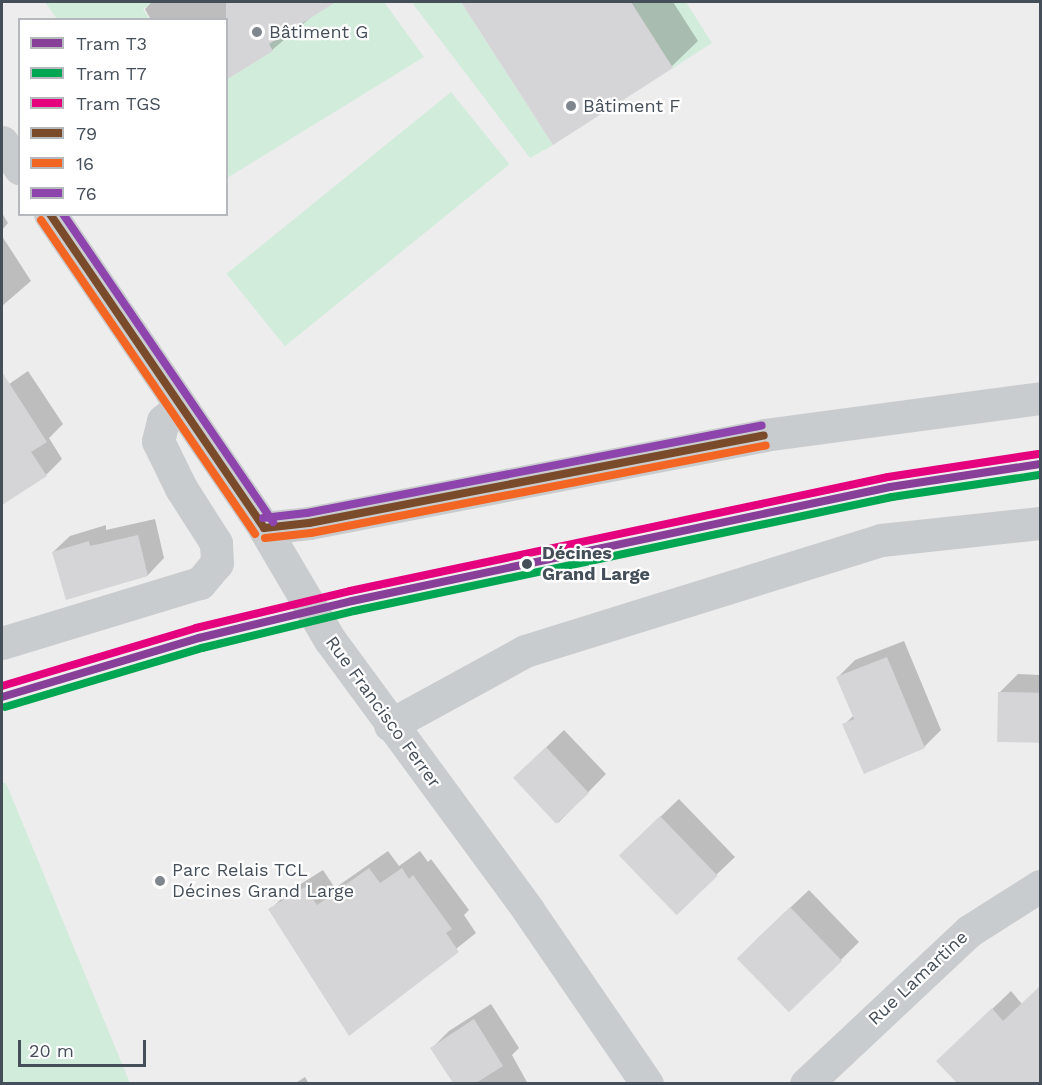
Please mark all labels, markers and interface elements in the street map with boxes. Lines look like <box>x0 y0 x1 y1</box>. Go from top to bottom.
legend <box>18 18 228 216</box>
place label: Bâtiment G <box>269 21 368 43</box>
marker: Bâtiment G <box>250 25 264 39</box>
text: Tram T3 <box>76 33 147 54</box>
text: Tram T7 <box>76 63 147 84</box>
text: Tram TGS <box>76 93 161 114</box>
place label: Bâtiment F <box>583 95 680 117</box>
marker: Bâtiment F <box>564 99 578 113</box>
text: 79 <box>76 123 97 144</box>
text: 16 <box>76 153 94 174</box>
text: 76 <box>76 183 97 204</box>
place label: Décines Grand Large <box>542 543 650 586</box>
marker: Décines Grand Large <box>517 554 537 574</box>
street label: Rue Francisco Ferrer <box>321 632 445 792</box>
place label: Parc Relais TCL Décines Grand Large <box>172 860 354 902</box>
marker: Parc Relais TCL Décines Grand Large <box>153 874 167 888</box>
street label: Rue Lamartine <box>864 926 972 1030</box>
scale bar <box>21 1028 148 1066</box>
text: 20 m <box>29 1040 74 1061</box>

